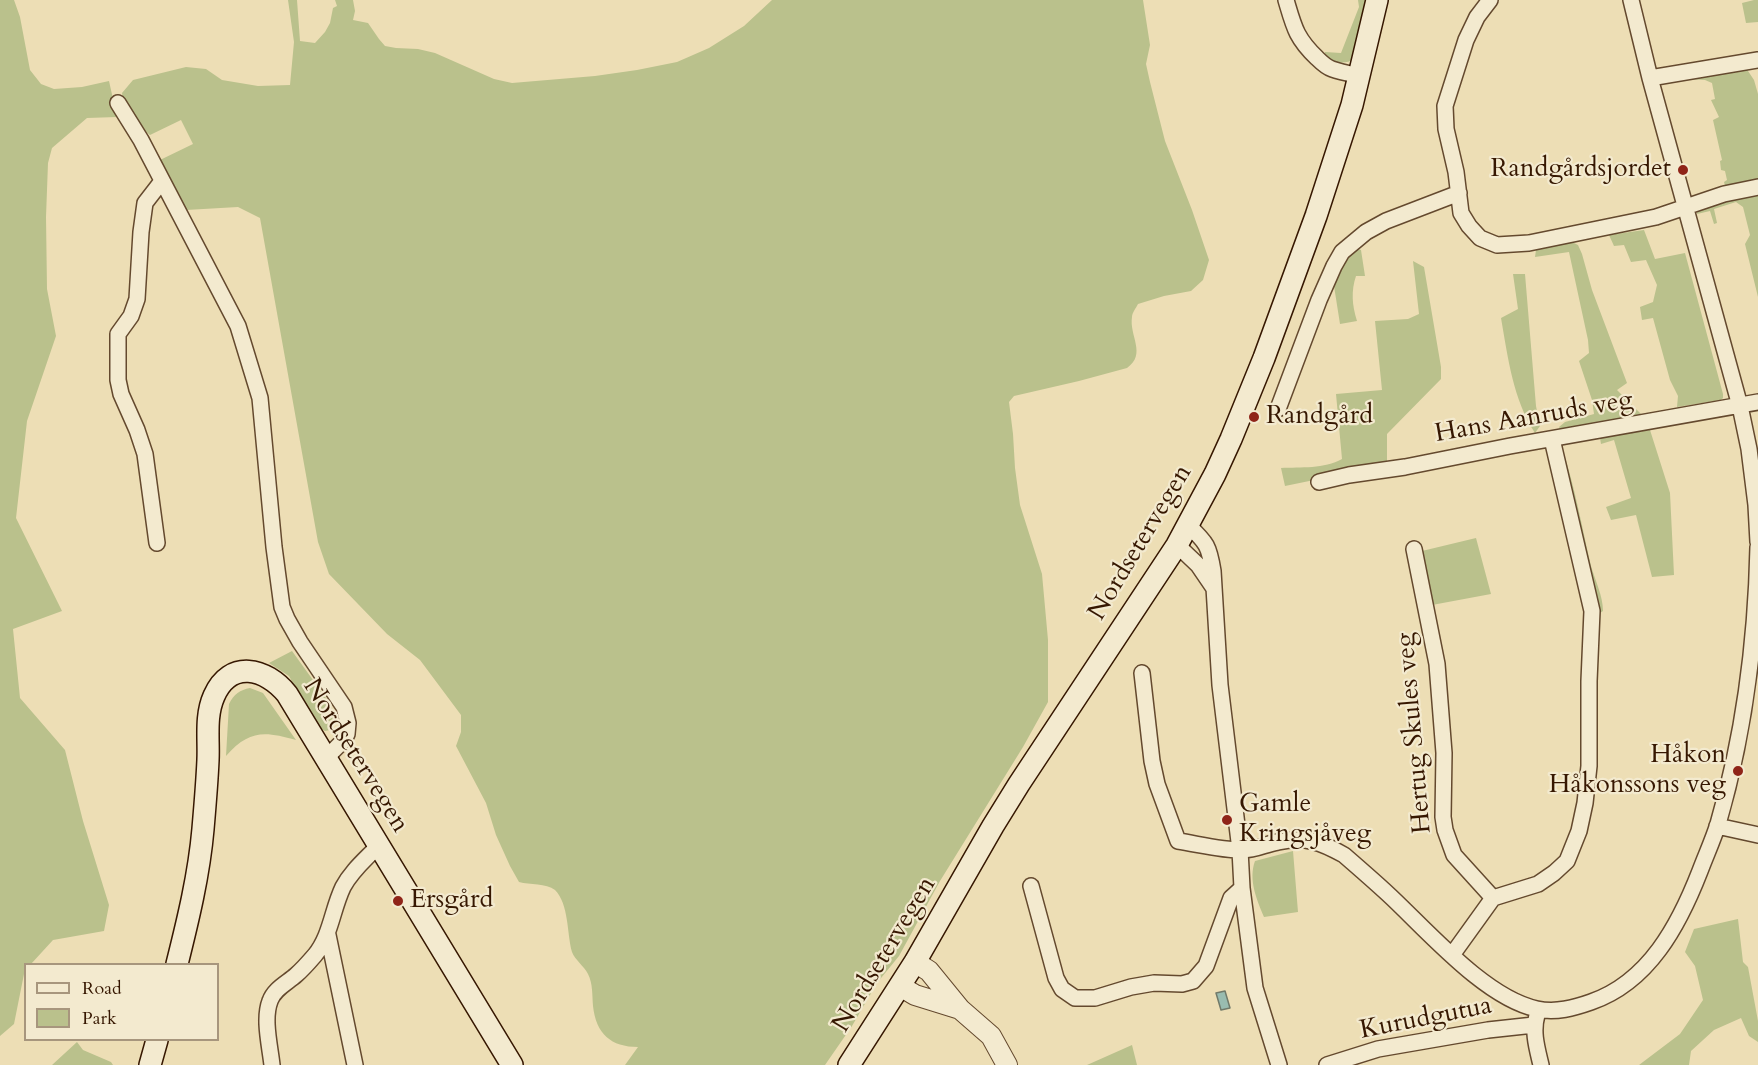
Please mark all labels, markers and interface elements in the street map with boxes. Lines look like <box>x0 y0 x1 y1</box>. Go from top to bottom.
place label: Randgårdsjordet <box>1491 154 1671 186</box>
marker: Randgårdsjordet <box>1676 163 1690 177</box>
street label: Hans Aanruds veg <box>1432 385 1636 451</box>
place label: Randgård <box>1266 401 1373 433</box>
marker: Randgård <box>1247 410 1261 424</box>
street label: Nordsetervegen <box>1082 460 1200 626</box>
street label: Hertug Skules veg <box>1391 631 1439 835</box>
street label: Nordsetervegen <box>295 673 415 839</box>
place label: Håkon Håkonssons veg <box>1549 740 1726 802</box>
marker: Håkon Håkonssons veg <box>1731 764 1745 778</box>
place label: Gamle Kringsjåveg <box>1239 789 1371 850</box>
marker: Gamle Kringsjåveg <box>1220 813 1234 827</box>
street label: Nordsetervegen <box>826 872 944 1038</box>
place label: Ersgård <box>410 885 493 917</box>
marker: Ersgård <box>391 894 405 908</box>
legend <box>24 963 219 1041</box>
text: Road <box>82 976 122 1001</box>
street label: Kurudgutua <box>1357 991 1495 1047</box>
text: Park <box>82 1006 117 1031</box>

